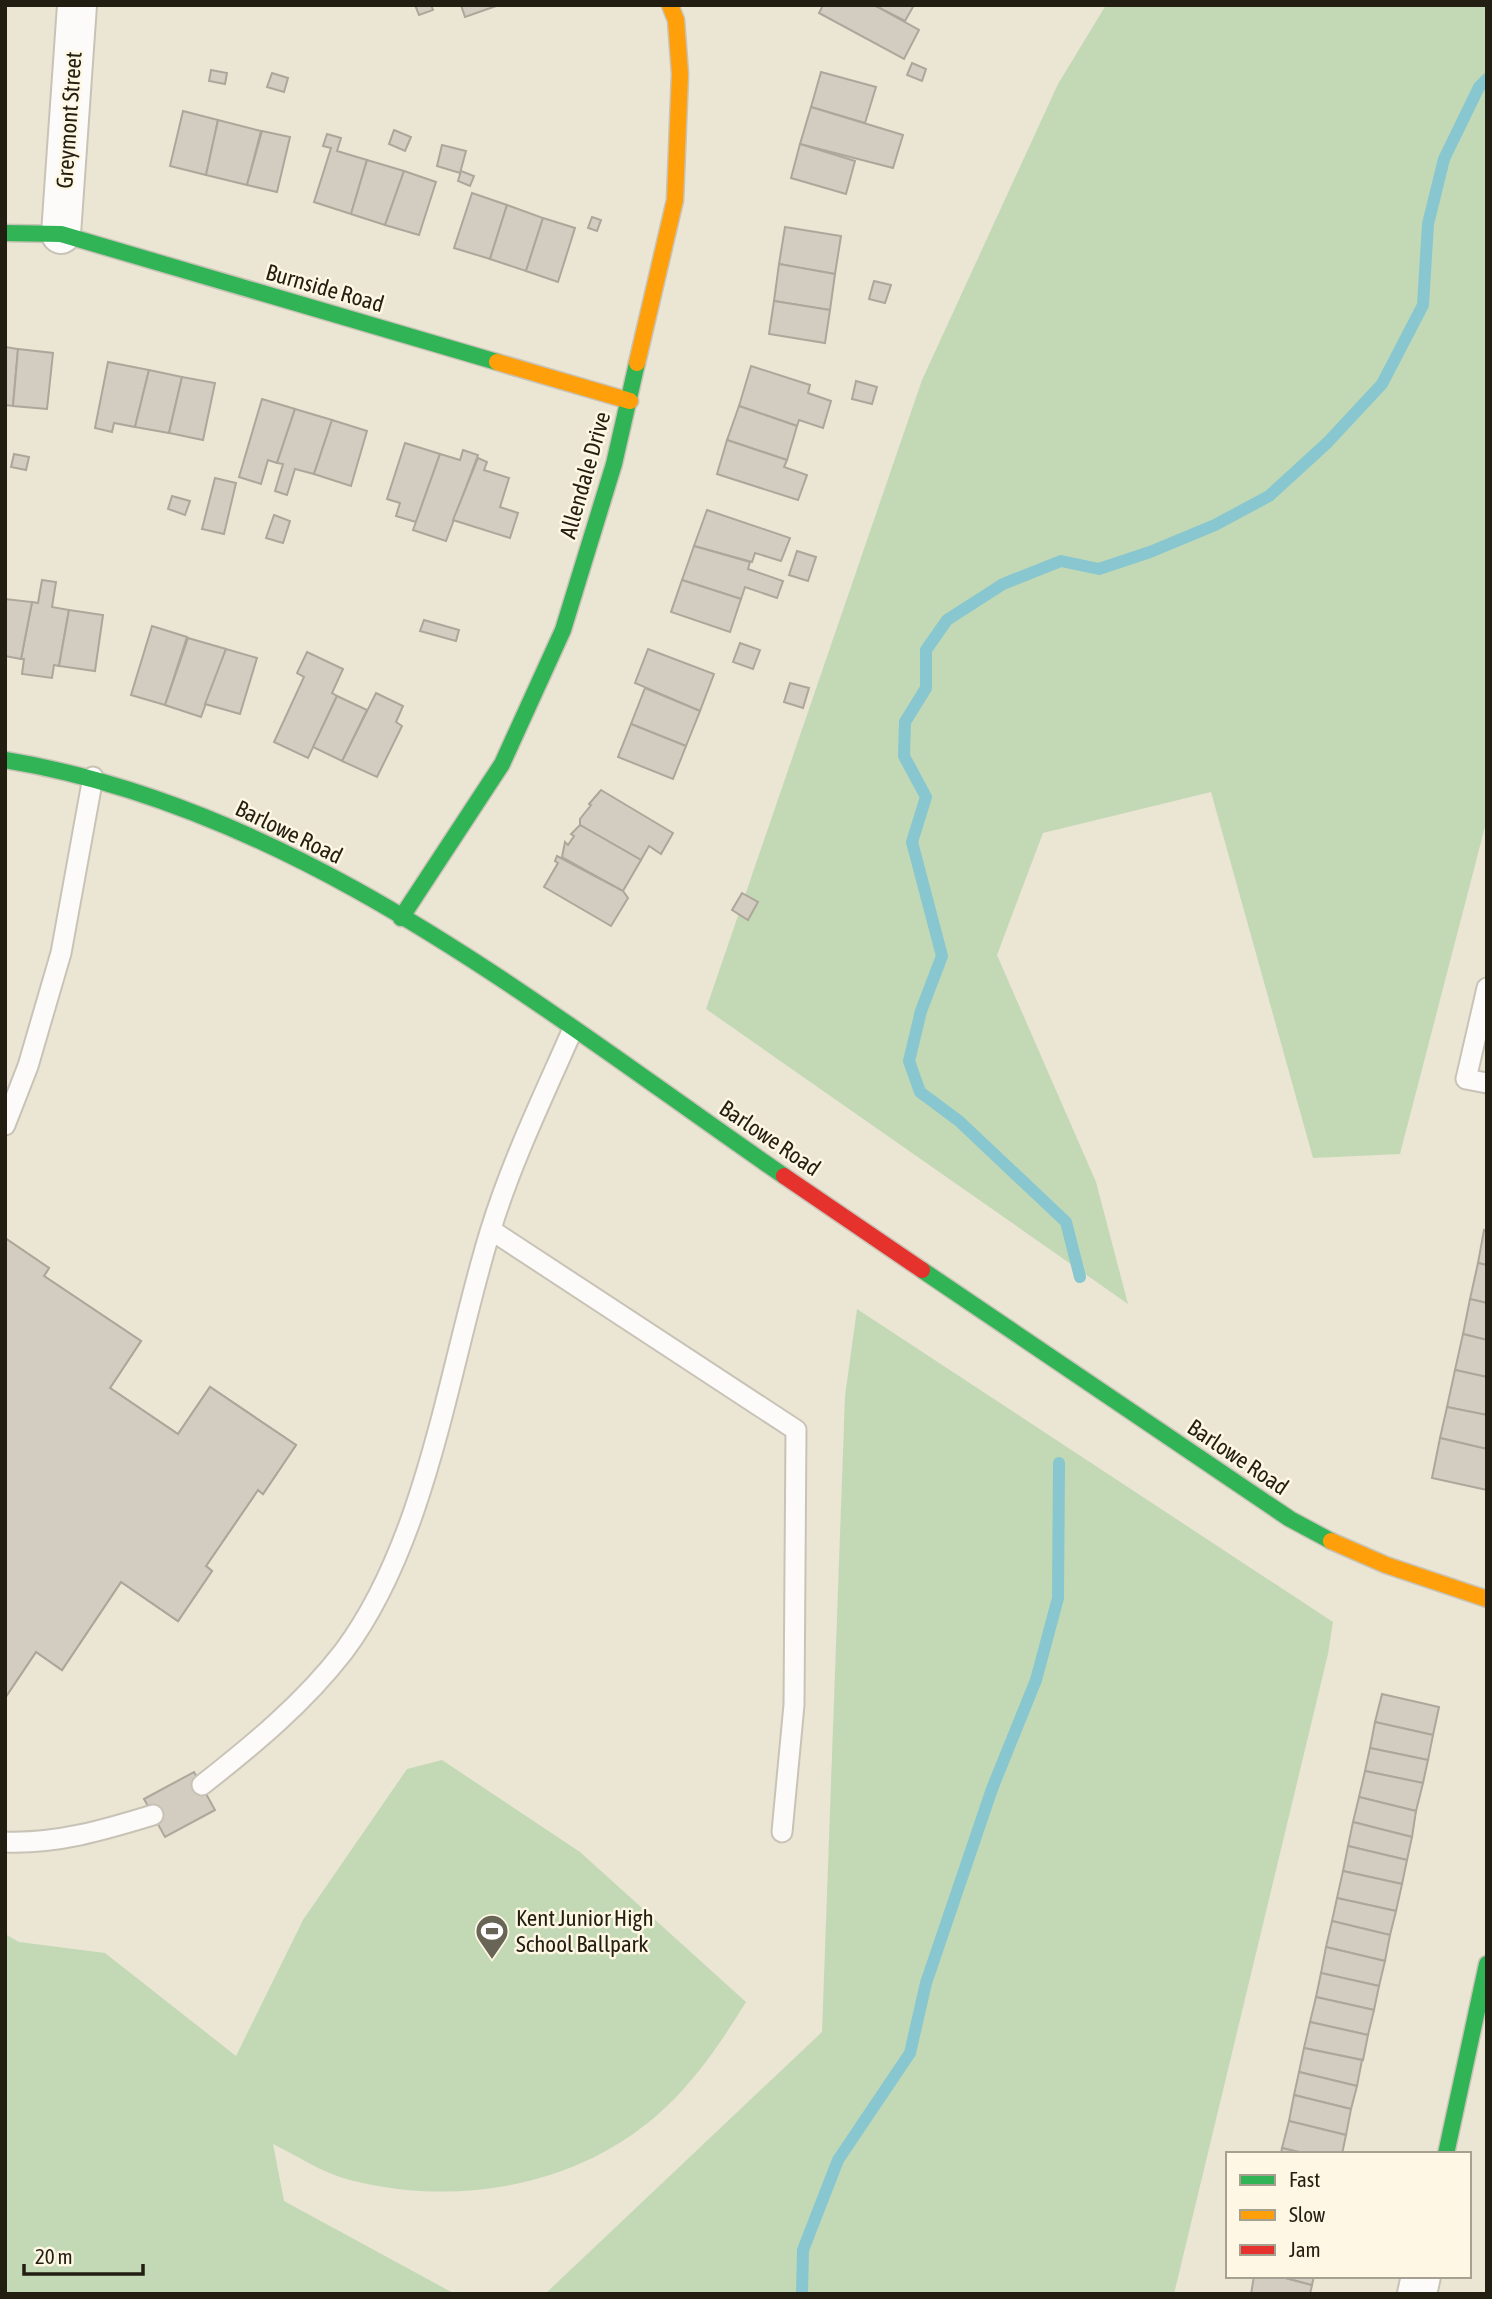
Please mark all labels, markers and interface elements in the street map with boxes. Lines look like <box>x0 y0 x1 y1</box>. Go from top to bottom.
street label: Greymont Street <box>51 51 87 189</box>
street label: Burnside Road <box>263 259 387 317</box>
street label: Allendale Drive <box>555 409 615 541</box>
street label: Barlowe Road <box>231 795 347 869</box>
street label: Barlowe Road <box>715 1095 825 1181</box>
street label: Barlowe Road <box>1183 1414 1293 1500</box>
place label: Kent Junior High School Ballpark <box>516 1905 654 1957</box>
sports icon: Kent Junior High School Ballpark <box>473 1912 511 1961</box>
legend <box>1226 2152 1471 2278</box>
text: Fast <box>1289 2167 1320 2191</box>
text: Slow <box>1289 2202 1326 2226</box>
scale bar <box>24 2232 144 2276</box>
text: Jam <box>1289 2237 1321 2261</box>
text: 20 m <box>35 2244 73 2268</box>

